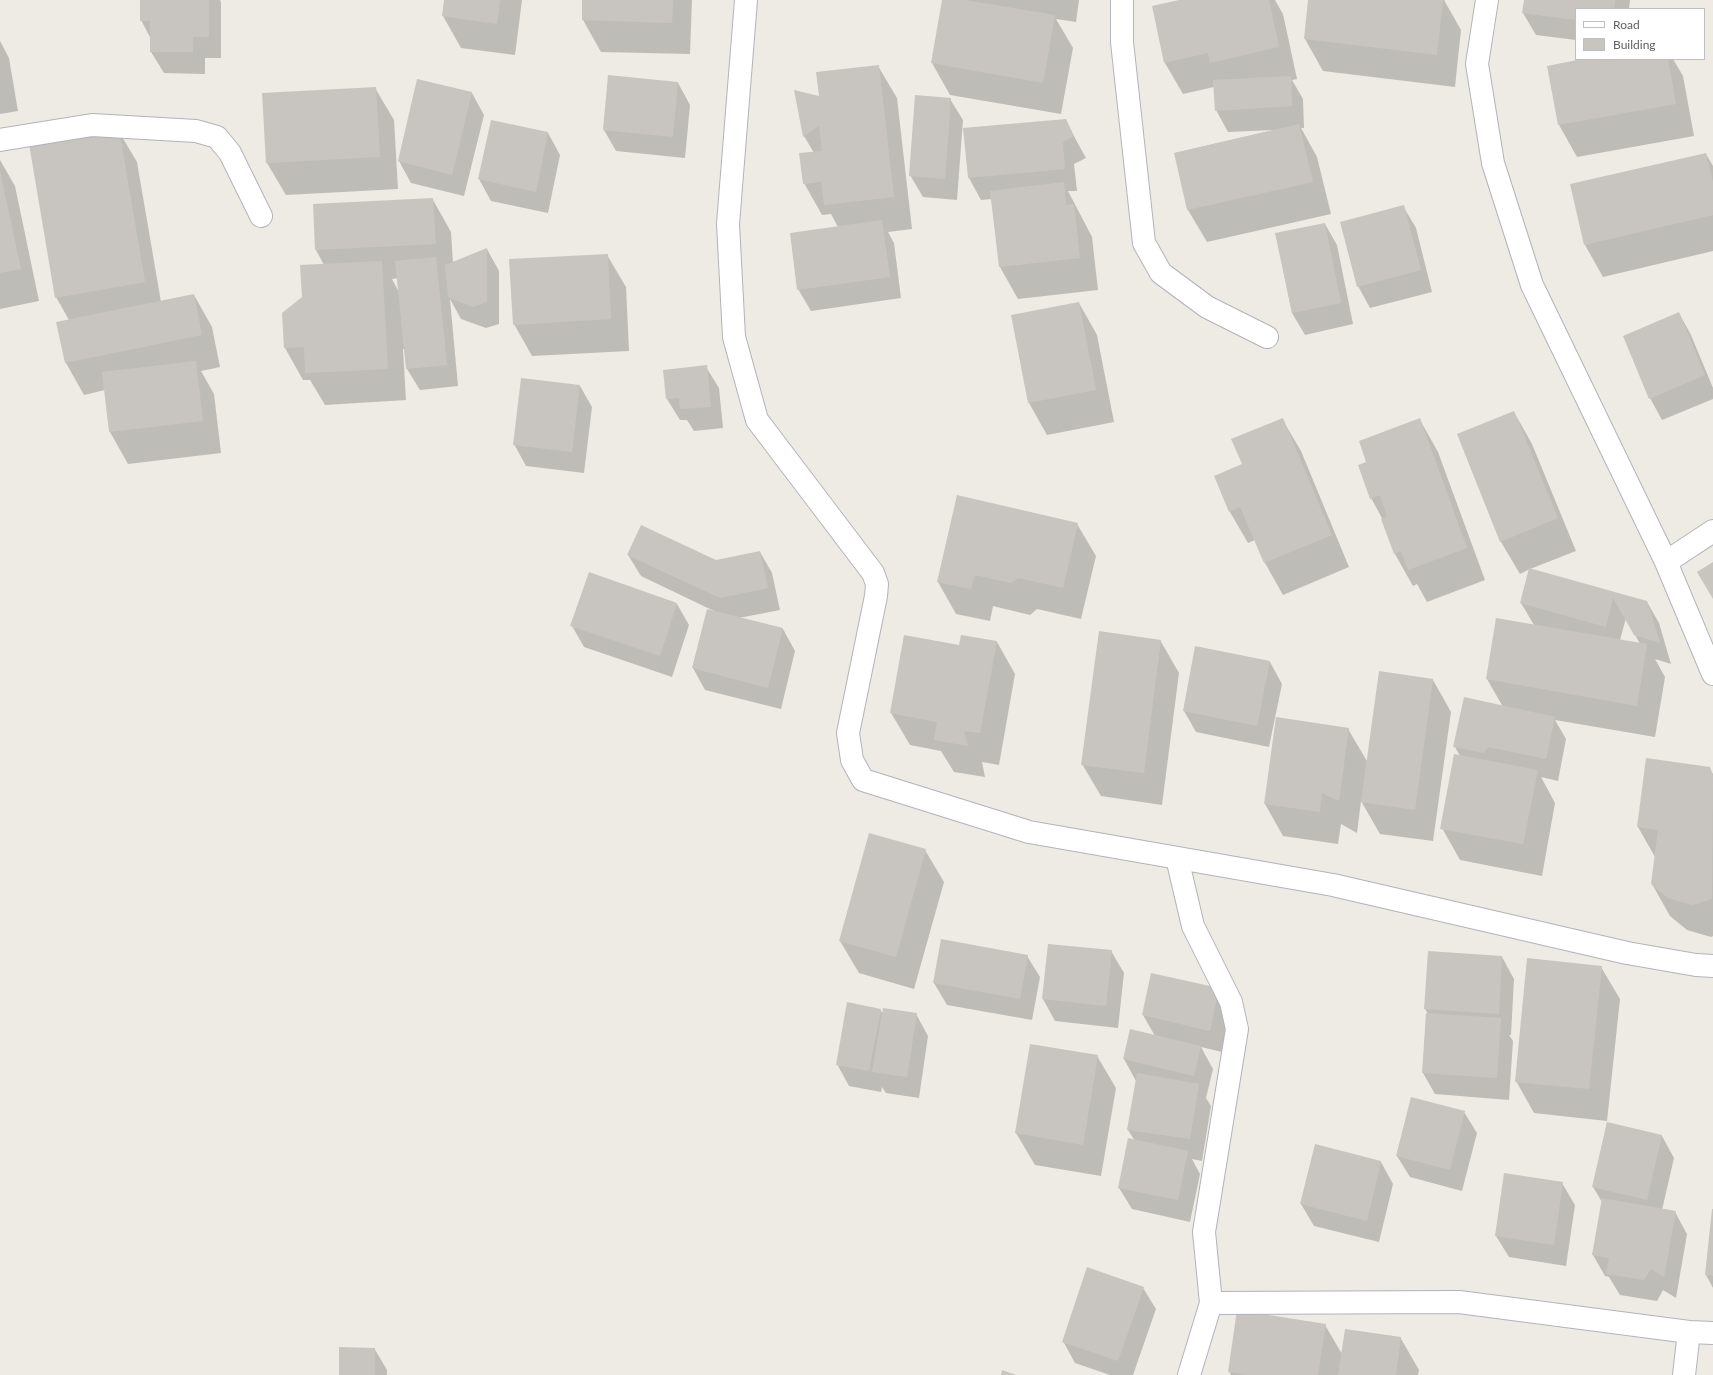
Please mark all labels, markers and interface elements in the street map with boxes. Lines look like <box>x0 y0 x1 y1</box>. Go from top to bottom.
legend <box>1575 8 1705 60</box>
text: Road <box>1613 17 1640 32</box>
text: Building <box>1613 37 1656 52</box>

